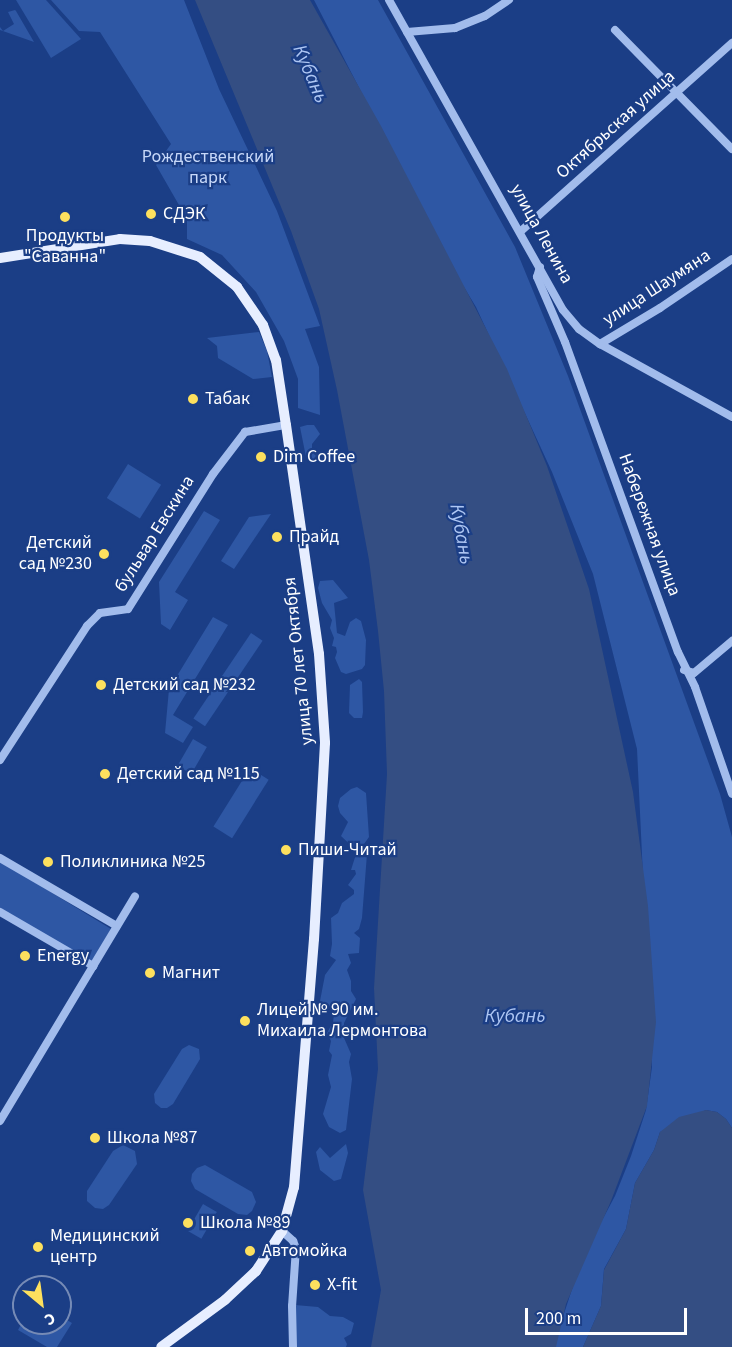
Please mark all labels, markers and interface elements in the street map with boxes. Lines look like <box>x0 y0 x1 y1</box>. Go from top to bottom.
water label: Кубань <box>287 41 333 107</box>
street label: Октябрьская улица <box>552 66 680 184</box>
park label: Рождественский парк <box>142 147 274 190</box>
street label: улица Ленина <box>505 180 577 288</box>
place label: СДЭК <box>163 203 205 225</box>
marker: СДЭК <box>144 207 158 221</box>
marker: Продукты "Саванна" <box>58 210 72 224</box>
place label: Продукты "Саванна" <box>24 226 106 268</box>
street label: улица Шаумяна <box>599 245 715 331</box>
place label: Табак <box>205 388 250 410</box>
marker: Табак <box>186 392 200 406</box>
place label: Dim Coffee <box>273 446 355 468</box>
marker: Dim Coffee <box>254 450 268 464</box>
street label: Набережная улица <box>613 451 685 599</box>
street label: бульвар Евскина <box>111 472 199 596</box>
water label: Кубань <box>444 502 478 566</box>
place label: Прайд <box>289 526 339 548</box>
marker: Прайд <box>270 530 284 544</box>
place label: Детский сад №230 <box>19 533 92 576</box>
marker: Детский сад №230 <box>97 547 111 561</box>
street label: улица 70 лет Октября <box>279 576 319 746</box>
place label: Детский сад №232 <box>113 674 256 696</box>
marker: Детский сад №232 <box>94 678 108 692</box>
place label: Детский сад №115 <box>117 763 260 785</box>
marker: Детский сад №115 <box>98 767 112 781</box>
place label: Пиши-Читай <box>298 839 397 861</box>
marker: Пиши-Читай <box>279 843 293 857</box>
place label: Поликлиника №25 <box>60 851 205 873</box>
marker: Поликлиника №25 <box>41 855 55 869</box>
place label: Energy <box>37 945 89 967</box>
marker: Energy <box>18 949 32 963</box>
place label: Магнит <box>162 962 220 984</box>
marker: Магнит <box>143 966 157 980</box>
place label: Лицей № 90 им. Михаила Лермонтова <box>257 1000 427 1042</box>
water label: Кубань <box>485 1004 545 1028</box>
marker: Лицей № 90 им. Михаила Лермонтова <box>238 1014 252 1028</box>
place label: Школа №87 <box>107 1127 197 1149</box>
marker: Школа №87 <box>88 1131 102 1145</box>
place label: Школа №89 <box>200 1212 290 1234</box>
marker: Школа №89 <box>181 1216 195 1230</box>
place label: Медицинский центр <box>50 1226 160 1268</box>
marker: Медицинский центр <box>31 1240 45 1254</box>
place label: Автомойка <box>262 1240 347 1262</box>
marker: Автомойка <box>243 1244 257 1258</box>
place label: X-fit <box>327 1274 357 1296</box>
north arrow <box>12 1275 72 1335</box>
marker: X-fit <box>308 1278 322 1292</box>
scale bar <box>528 1296 690 1334</box>
text: 200 m <box>536 1306 581 1331</box>
text: С <box>40 1307 59 1331</box>

